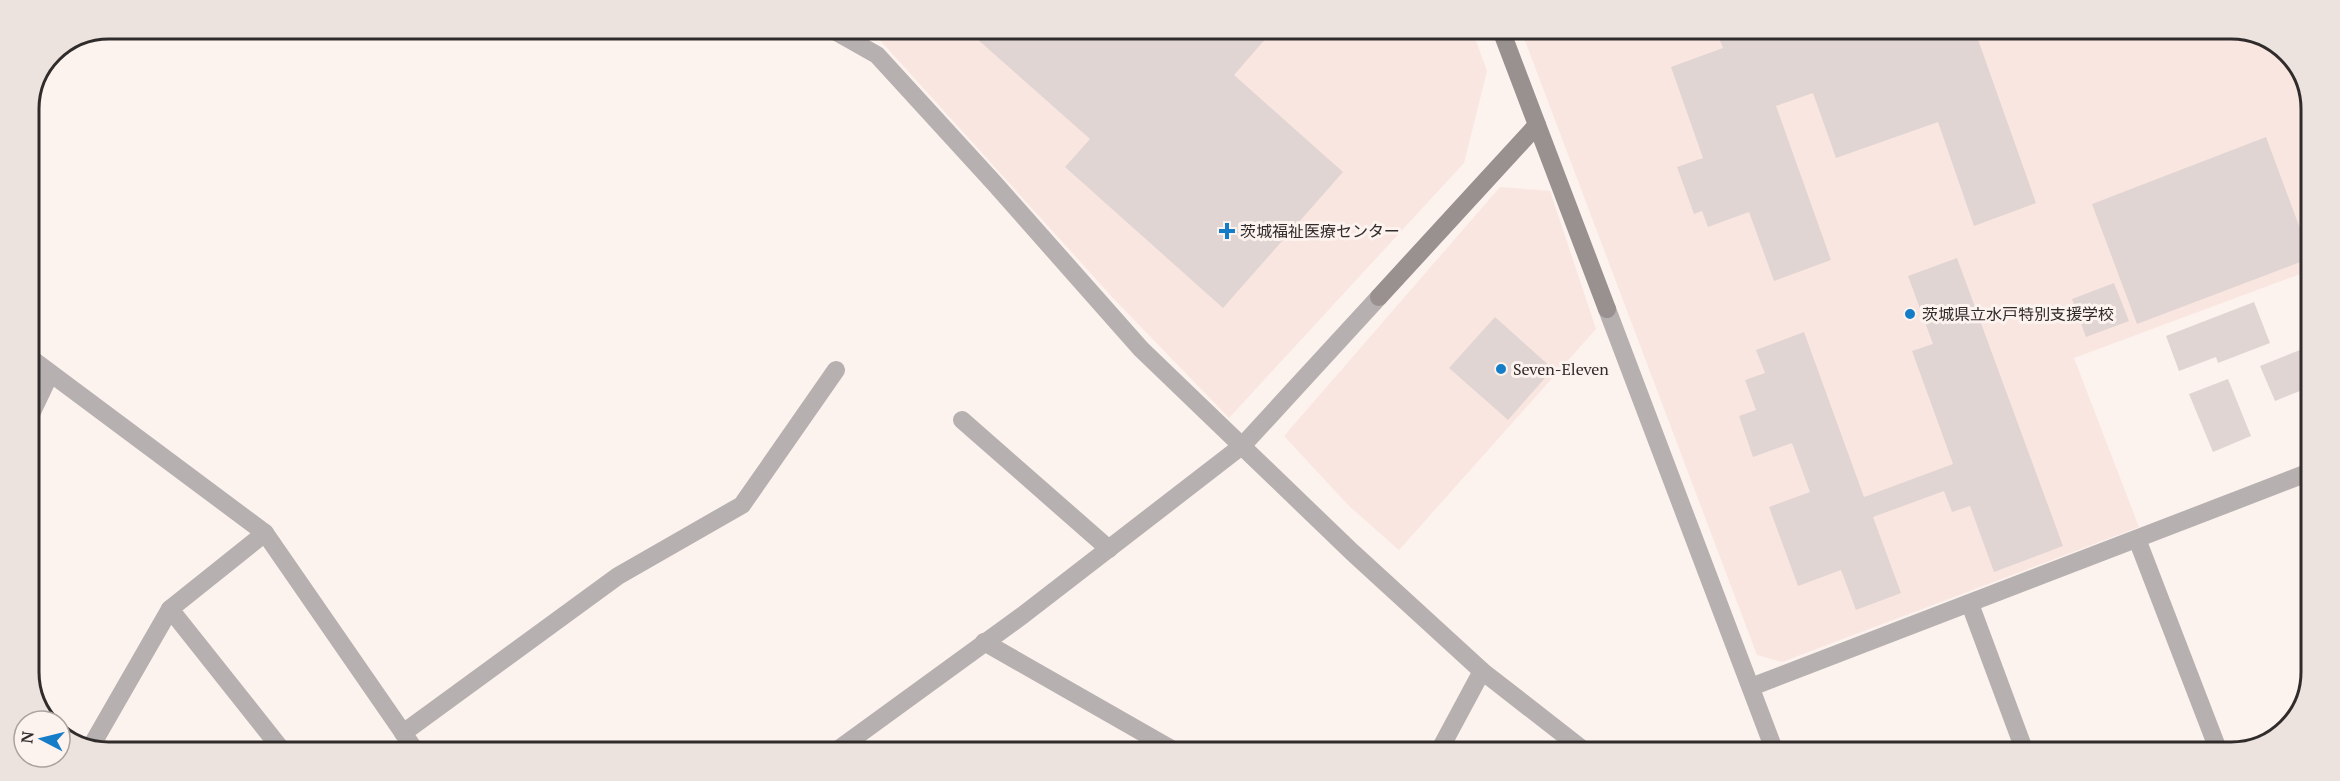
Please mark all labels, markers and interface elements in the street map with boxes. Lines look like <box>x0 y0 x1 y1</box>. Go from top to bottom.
place label: 茨城福祉医療センター <box>1240 220 1400 242</box>
marker: 茨城福祉医療センター <box>1218 222 1236 240</box>
place label: 茨城県立水戸特別支援学校 <box>1922 303 2114 325</box>
marker: 茨城県立水戸特別支援学校 <box>1903 307 1917 321</box>
place label: Seven-Eleven <box>1513 358 1609 380</box>
marker: Seven-Eleven <box>1494 362 1508 376</box>
north arrow <box>12 709 72 769</box>
text: N <box>15 730 39 745</box>

